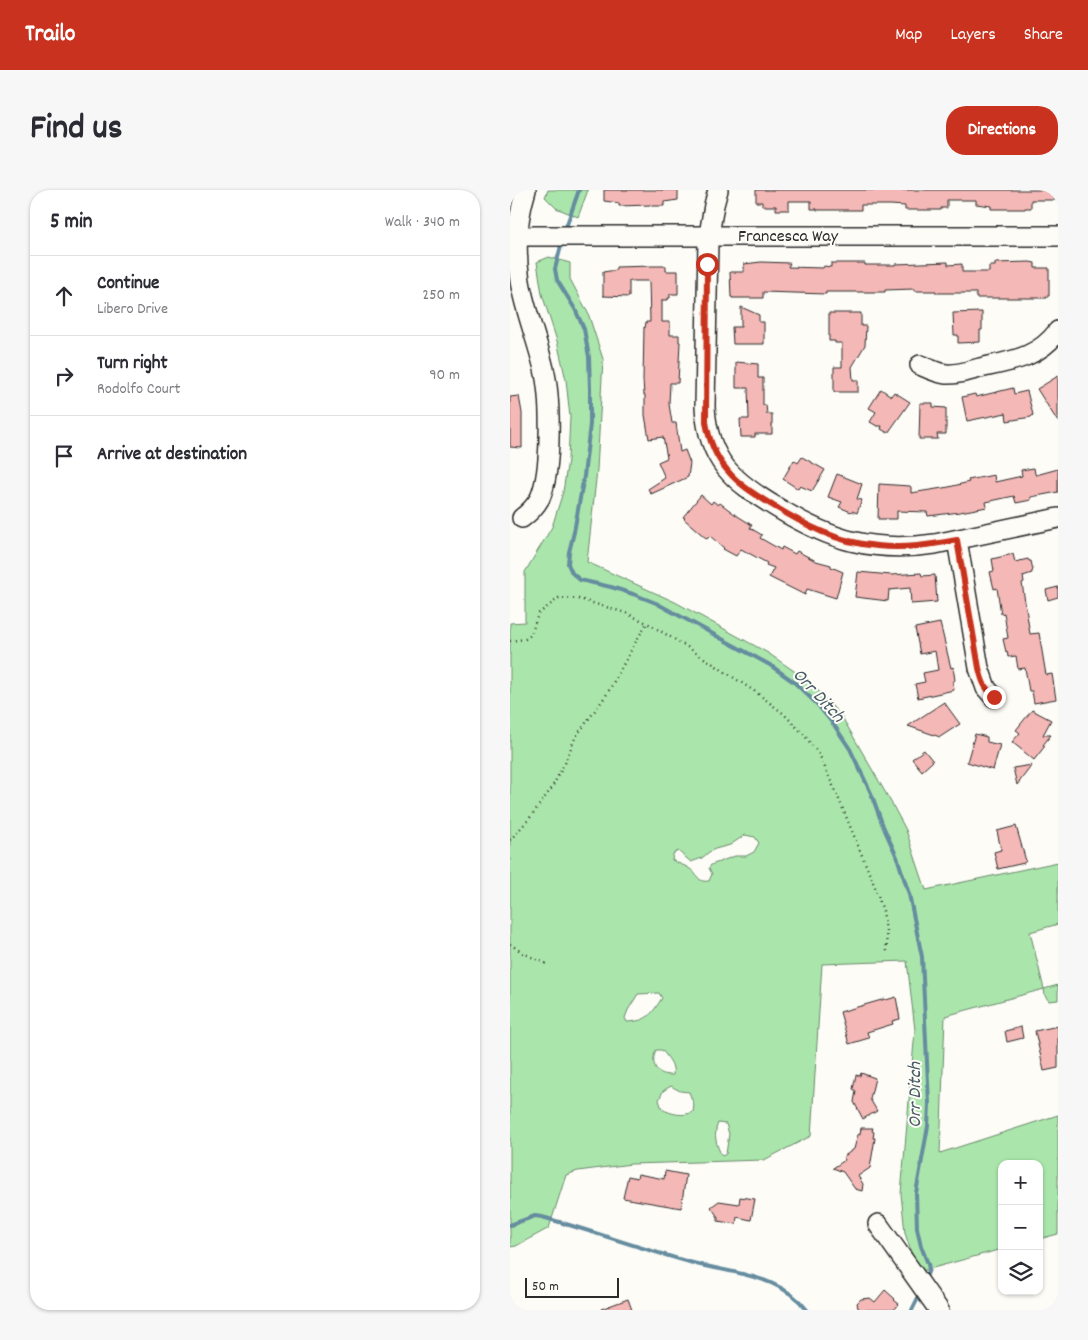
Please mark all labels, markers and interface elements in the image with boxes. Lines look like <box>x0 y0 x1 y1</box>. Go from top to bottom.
text: Trailo <box>25 18 76 52</box>
text: Map <box>895 23 922 48</box>
text: Layers <box>950 23 996 48</box>
text: Share <box>1024 23 1063 48</box>
text: Find us <box>30 105 122 155</box>
button: Directions <box>946 106 1058 155</box>
text: 5 min <box>50 208 93 238</box>
text: Walk · 340 m <box>385 211 460 234</box>
street label: Francesca Way <box>738 225 839 250</box>
route start <box>696 253 719 276</box>
text: Continue <box>97 271 159 298</box>
icon: ahead <box>50 282 78 310</box>
text: 250 m <box>422 284 460 307</box>
text: Libero Drive <box>97 298 168 321</box>
text: Turn right <box>97 351 168 378</box>
icon: right <box>50 362 78 390</box>
text: 90 m <box>429 364 460 387</box>
text: Rodolfo Court <box>97 378 181 401</box>
icon: arrive <box>50 442 78 470</box>
text: Arrive at destination <box>97 442 247 469</box>
water label: Orr Ditch <box>785 663 851 731</box>
route end <box>983 686 1006 709</box>
water label: Orr Ditch <box>903 1061 930 1128</box>
map controls <box>998 1160 1043 1295</box>
button: + <box>998 1160 1043 1205</box>
button: − <box>998 1205 1043 1250</box>
button: layers <box>998 1250 1043 1295</box>
scale bar <box>525 1275 619 1298</box>
text: 50 m <box>532 1277 559 1297</box>

